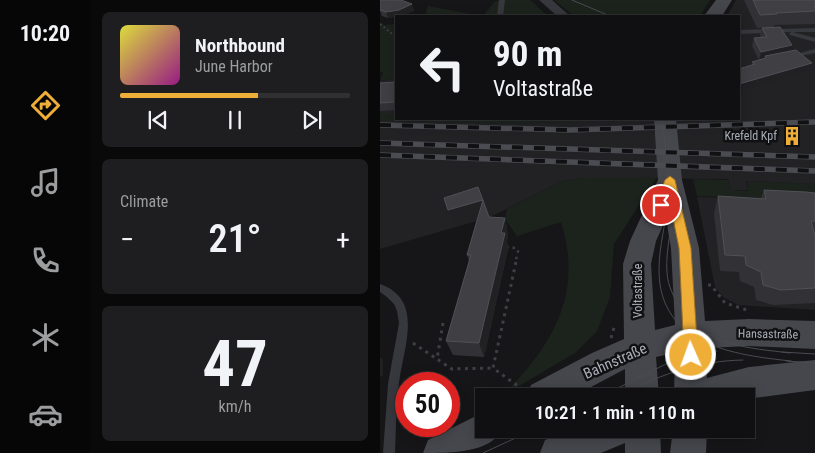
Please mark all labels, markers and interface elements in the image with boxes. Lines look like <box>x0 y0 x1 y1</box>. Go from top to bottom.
text: 10:20 <box>20 21 70 46</box>
text: Northbound <box>195 34 285 57</box>
text: 90 m <box>493 34 562 75</box>
icon: left <box>410 35 475 100</box>
text: June Harbor <box>195 57 273 76</box>
text: Voltastraße <box>493 76 593 101</box>
icon: directions <box>28 88 63 123</box>
icon: previous <box>144 106 172 134</box>
icon: pause <box>221 106 249 134</box>
icon: next <box>298 106 326 134</box>
building icon: Krefeld Kpf <box>781 125 803 147</box>
place label: Krefeld Kpf <box>724 129 777 143</box>
icon: music <box>28 165 63 200</box>
pin <box>640 184 682 226</box>
icon: arrive <box>647 191 675 219</box>
text: Climate <box>120 192 168 211</box>
text: 21° <box>209 217 261 261</box>
text: − <box>120 223 134 256</box>
text: + <box>336 223 350 256</box>
icon: phone <box>28 243 63 278</box>
street label: Voltastraße <box>631 263 645 318</box>
icon: climate <box>28 320 63 355</box>
text: 47 <box>202 326 268 402</box>
street label: Hansastraße <box>738 326 799 342</box>
position arrow <box>664 328 716 380</box>
street label: Bahnstraße <box>581 339 649 383</box>
speed limit sign: 50 <box>395 372 460 437</box>
icon: car <box>28 397 63 432</box>
text: km/h <box>219 397 251 416</box>
text: 10:21 · 1 min · 110 m <box>535 401 695 424</box>

